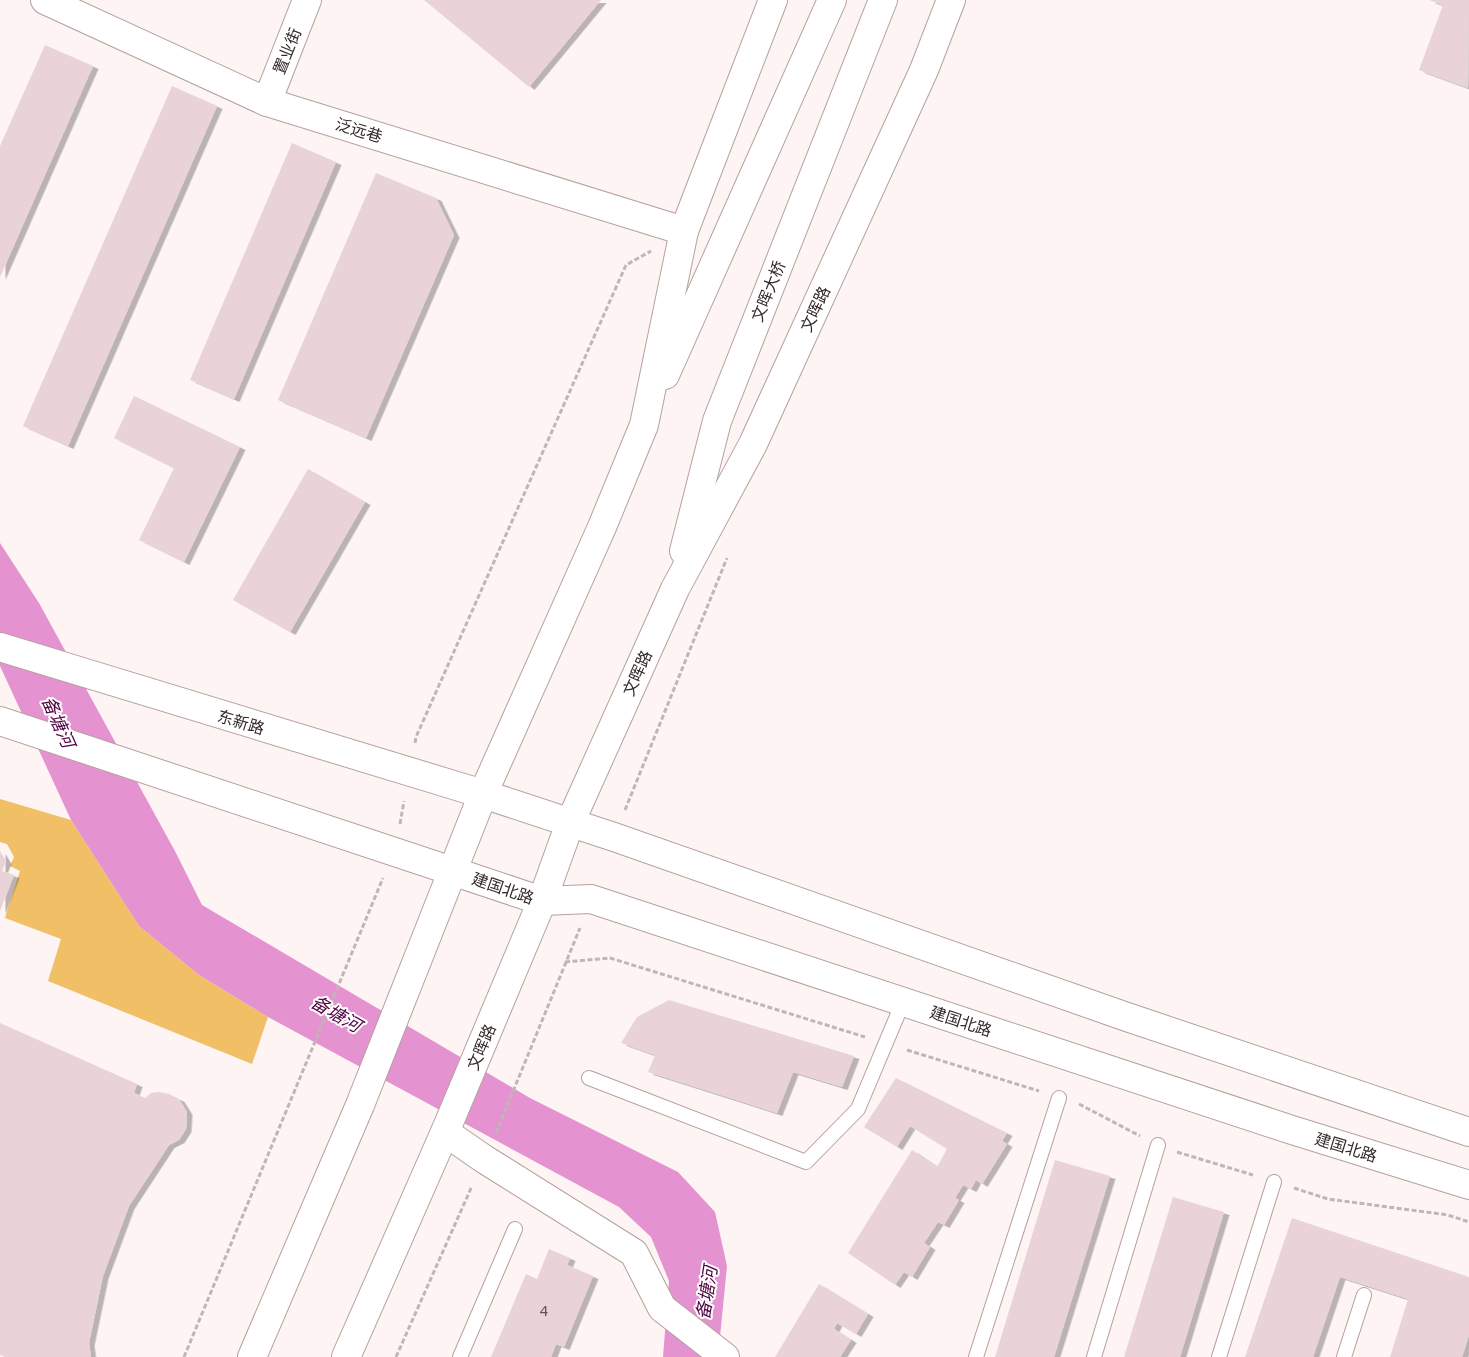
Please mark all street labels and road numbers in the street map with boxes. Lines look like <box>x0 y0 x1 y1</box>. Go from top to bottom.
street label: 置业街 <box>269 25 305 77</box>
street label: 泛远巷 <box>333 113 385 147</box>
street label: 文晖大桥 <box>747 258 789 324</box>
street label: 文晖路 <box>796 283 834 335</box>
street label: 文晖路 <box>618 647 656 699</box>
street label: 东新路 <box>215 705 267 739</box>
street label: 建国北路 <box>469 868 537 908</box>
street label: 建国北路 <box>927 1002 995 1040</box>
street label: 文晖路 <box>462 1021 500 1073</box>
street label: 建国北路 <box>1312 1128 1380 1166</box>

